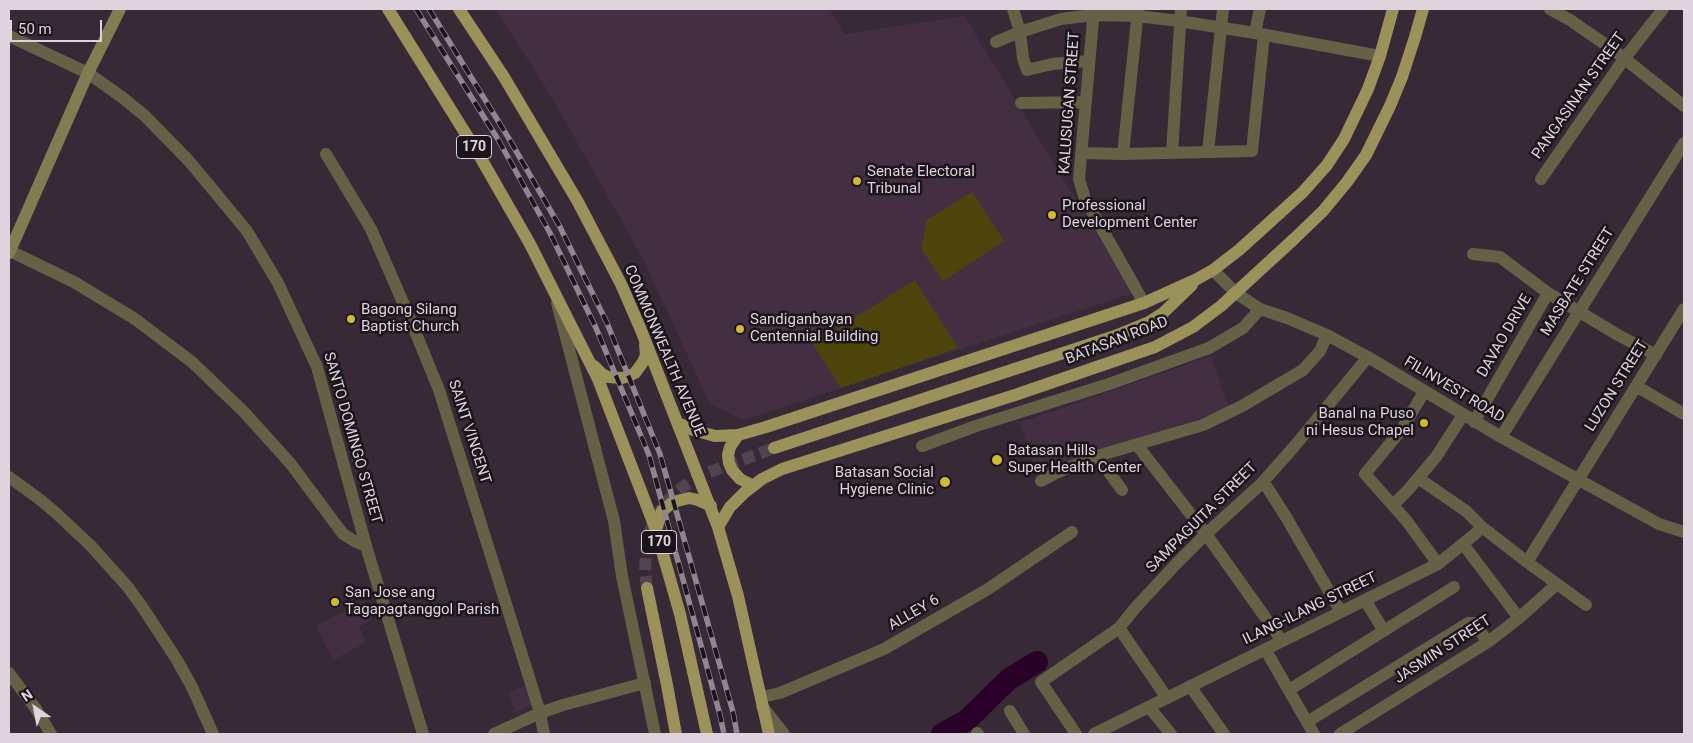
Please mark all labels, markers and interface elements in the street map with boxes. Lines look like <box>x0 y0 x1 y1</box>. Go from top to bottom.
scale bar <box>12 10 105 42</box>
text: 50 m <box>18 20 52 38</box>
street label: PANGASINAN STREET <box>1529 29 1629 163</box>
street label: KALUSUGAN STREET <box>1056 31 1084 175</box>
road number: 170 <box>456 136 492 158</box>
place label: Senate Electoral Tribunal <box>867 163 975 198</box>
marker: Senate Electoral Tribunal <box>851 175 863 187</box>
place label: Professional Development Center <box>1062 197 1197 232</box>
marker: Professional Development Center <box>1046 209 1058 221</box>
street label: MASBATE STREET <box>1537 224 1619 340</box>
street label: COMMONWEALTH AVENUE <box>620 263 708 439</box>
street label: DAVAO DRIVE <box>1474 291 1536 381</box>
place label: Bagong Silang Baptist Church <box>361 301 459 336</box>
place label: Sandiganbayan Centennial Building <box>750 311 878 346</box>
marker: Bagong Silang Baptist Church <box>345 313 357 325</box>
street label: BATASAN ROAD <box>1063 313 1171 369</box>
marker: Sandiganbayan Centennial Building <box>734 323 746 335</box>
street label: LUZON STREET <box>1582 337 1652 435</box>
street label: SANTO DOMINGO STREET <box>319 350 385 526</box>
street label: FILINVEST ROAD <box>1401 353 1507 427</box>
street label: SAINT VINCENT <box>444 378 494 486</box>
place label: Banal na Puso ni Hesus Chapel <box>1306 405 1414 440</box>
marker: Banal na Puso ni Hesus Chapel <box>1418 417 1430 429</box>
place label: Batasan Hills Super Health Center <box>1008 442 1142 477</box>
marker: Batasan Hills Super Health Center <box>990 453 1004 467</box>
street label: SAMPAGUITA STREET <box>1143 459 1261 577</box>
place label: Batasan Social Hygiene Clinic <box>835 464 934 499</box>
marker: Batasan Social Hygiene Clinic <box>938 475 952 489</box>
road number: 170 <box>642 530 676 554</box>
street label: ILANG-ILANG STREET <box>1240 569 1380 649</box>
place label: San Jose ang Tagapagtanggol Parish <box>345 584 499 619</box>
street label: ALLEY 6 <box>885 591 943 635</box>
marker: San Jose ang Tagapagtanggol Parish <box>329 596 341 608</box>
street label: JASMIN STREET <box>1391 612 1495 688</box>
north arrow <box>10 683 60 733</box>
text: N <box>18 686 35 705</box>

